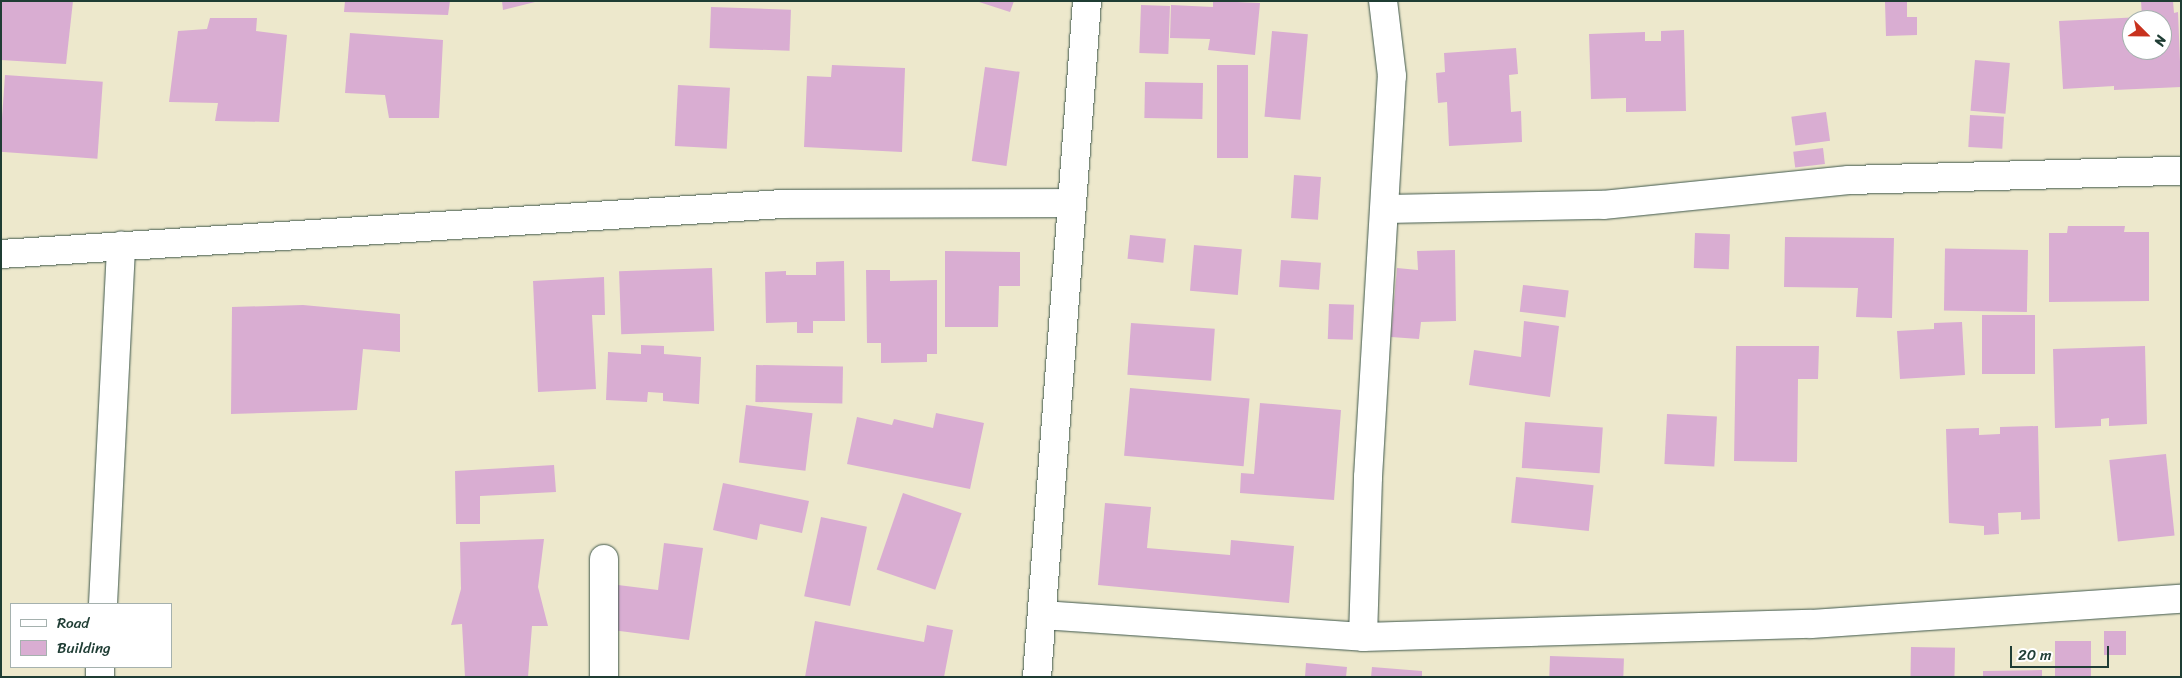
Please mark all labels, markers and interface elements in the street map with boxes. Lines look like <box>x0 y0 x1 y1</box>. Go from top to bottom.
north arrow <box>2122 10 2172 60</box>
text: N <box>2147 31 2174 50</box>
legend <box>10 603 172 668</box>
text: Road <box>57 610 89 636</box>
text: Building <box>57 635 111 661</box>
scale bar <box>2012 636 2111 668</box>
text: 20 m <box>2018 642 2052 668</box>

